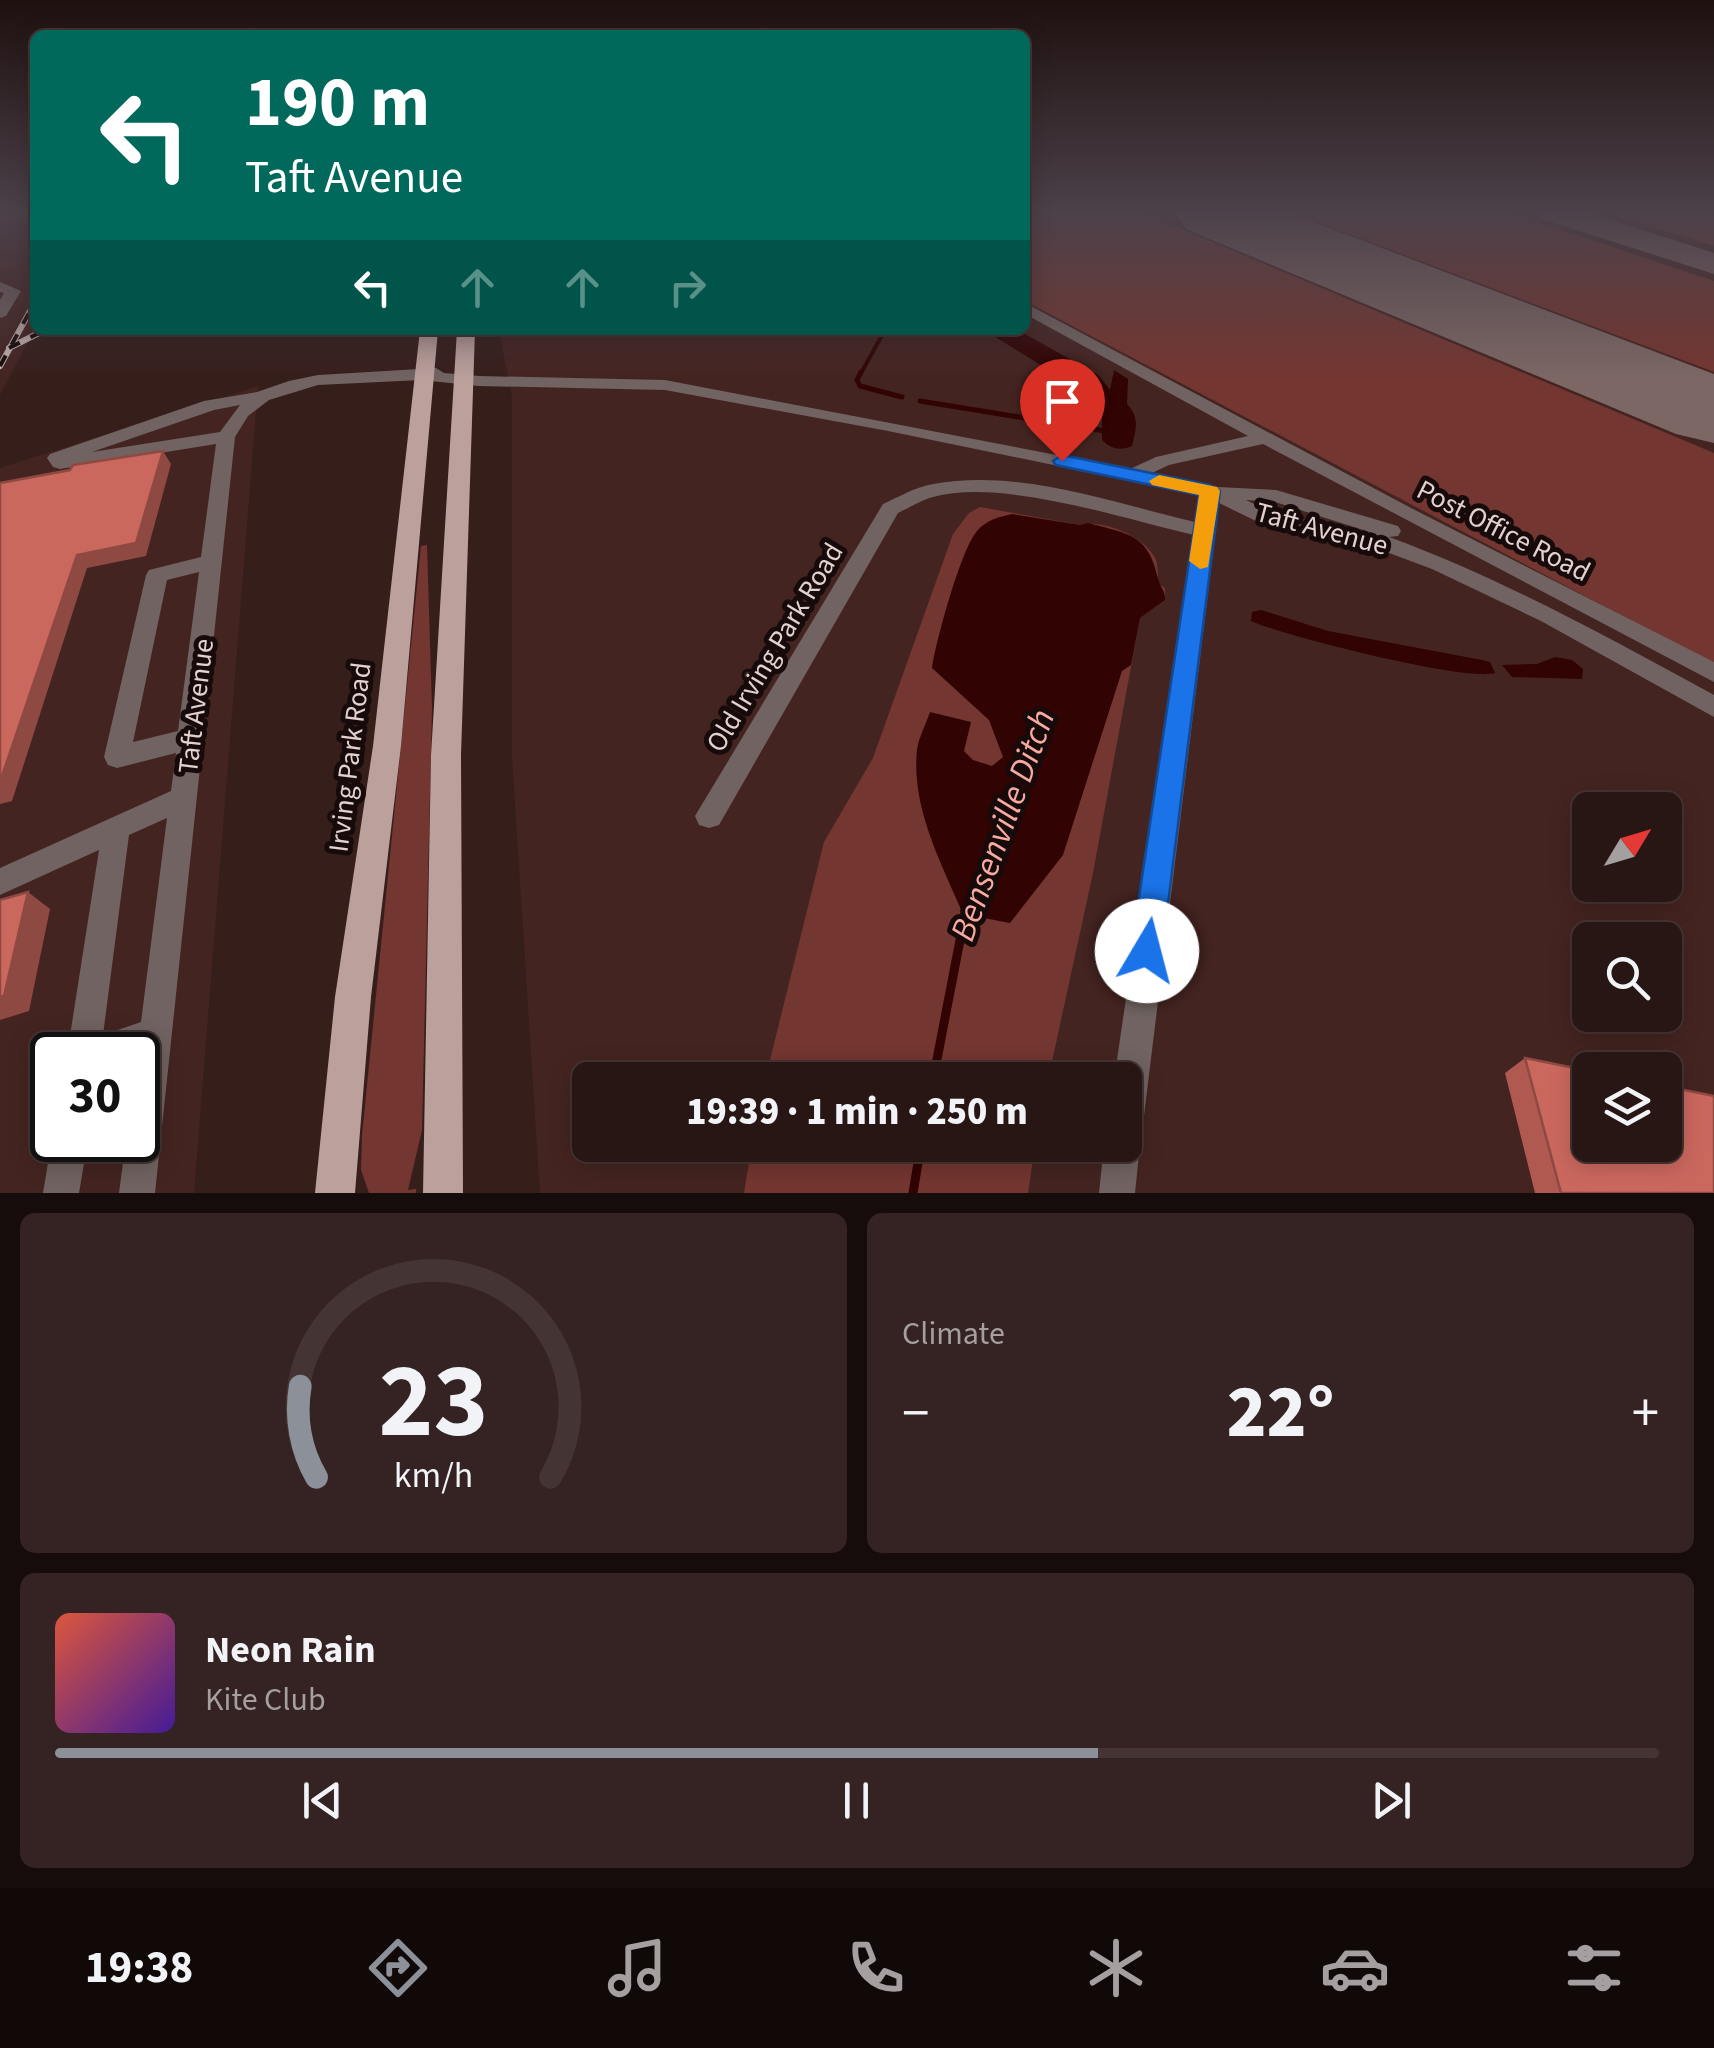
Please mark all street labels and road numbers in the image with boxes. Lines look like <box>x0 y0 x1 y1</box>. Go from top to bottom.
street label: Post Office Road <box>1410 470 1597 592</box>
street label: Taft Avenue <box>1251 492 1392 566</box>
street label: Old Irving Park Road <box>697 535 853 760</box>
street label: Taft Avenue <box>168 636 224 776</box>
street label: Irving Park Road <box>319 660 381 854</box>

